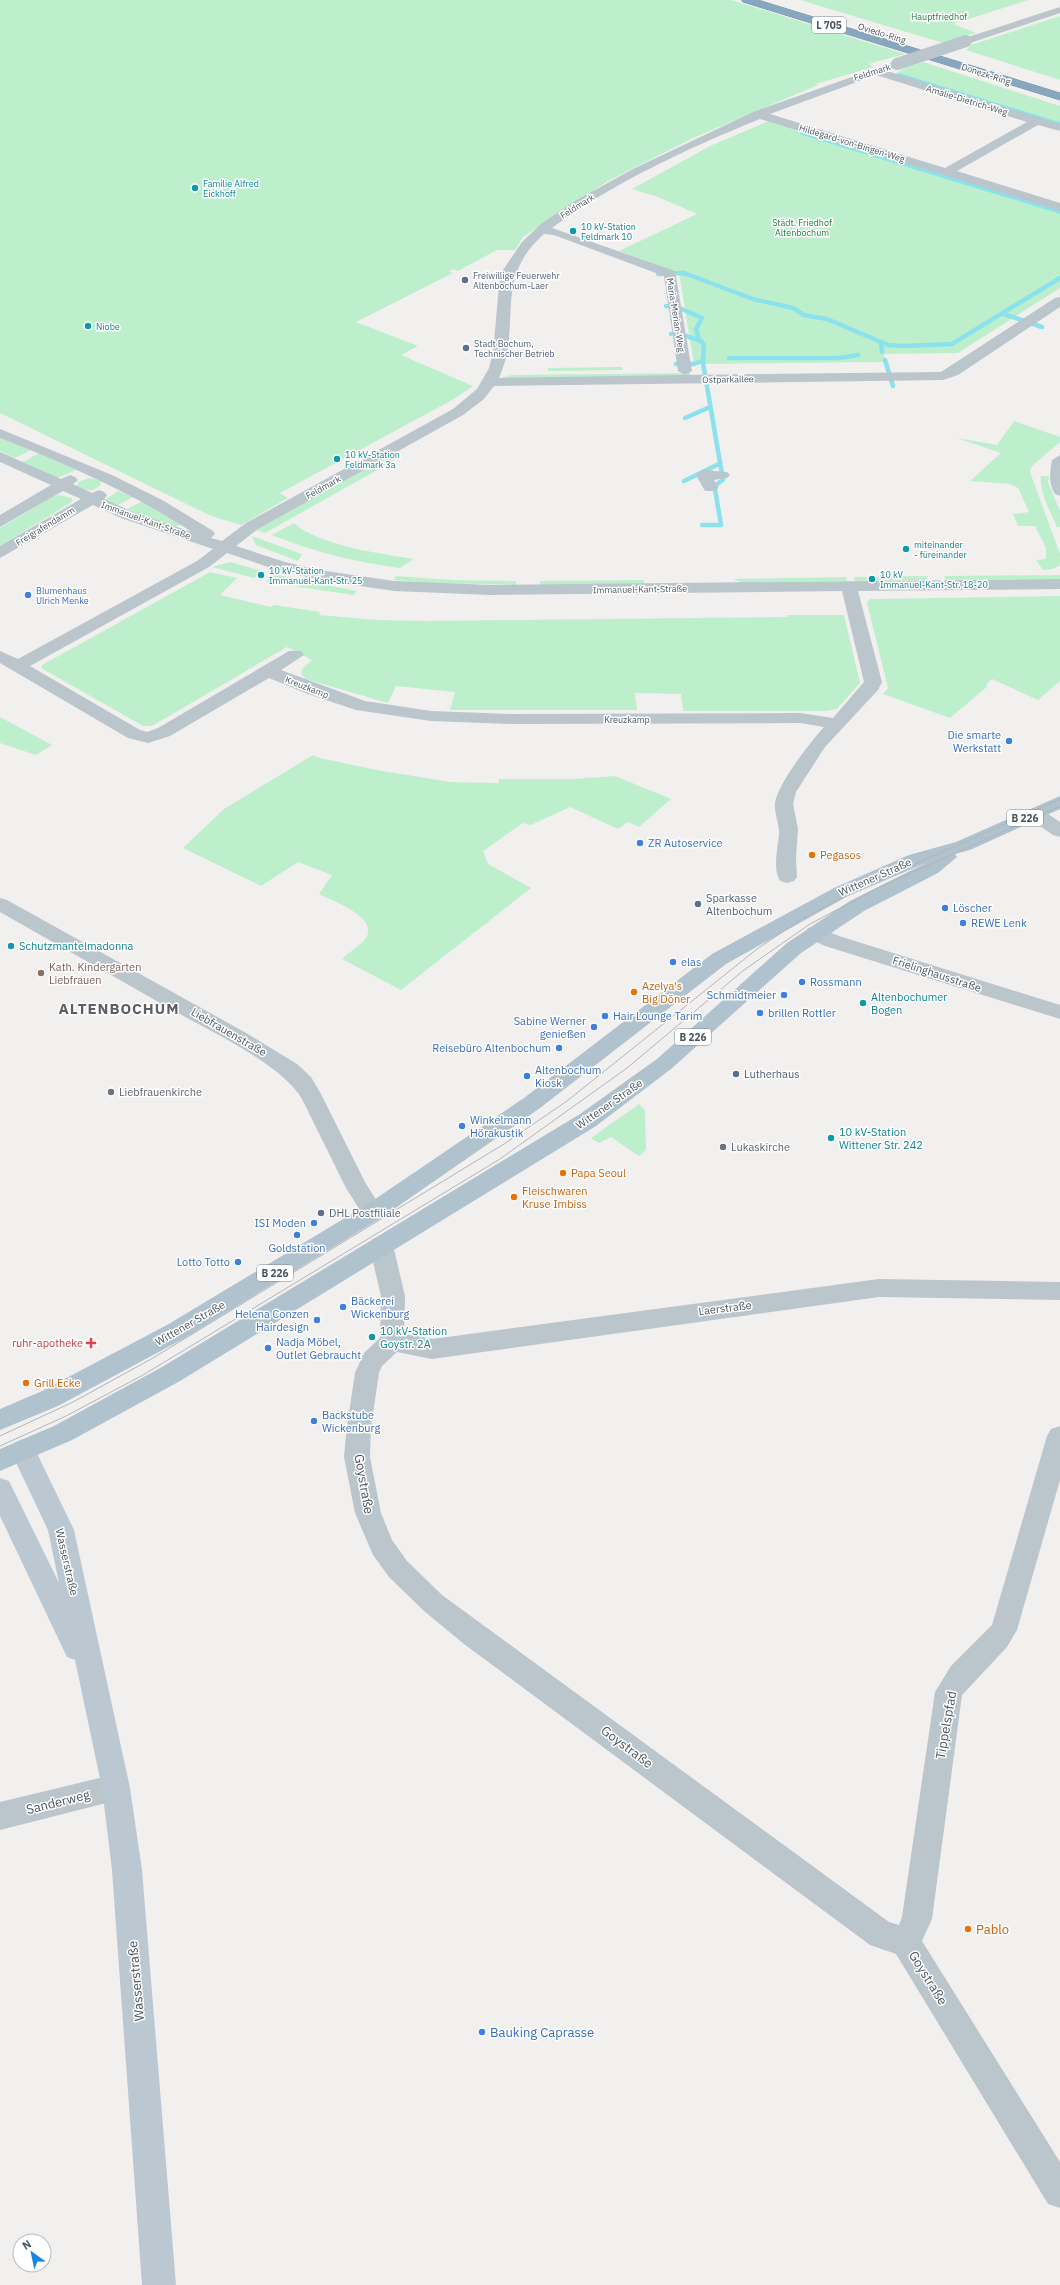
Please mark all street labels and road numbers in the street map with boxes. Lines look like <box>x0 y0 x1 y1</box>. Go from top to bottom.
road number: L 705 <box>812 17 846 33</box>
street label: Oviedo-Ring <box>857 20 908 46</box>
street label: Feldmark <box>852 61 892 83</box>
street label: Donezk-Ring <box>960 61 1012 87</box>
street label: Amalie-Dietrich-Weg <box>925 82 1009 118</box>
street label: Hildegard-von-Bingen-Weg <box>798 122 906 164</box>
street label: Feldmark <box>558 191 596 221</box>
street label: Maria-Merian-Weg <box>665 277 687 353</box>
street label: Ostparkallee <box>702 373 754 385</box>
street label: Feldmark <box>304 473 343 501</box>
street label: Immanuel-Kant-Straße <box>100 499 192 541</box>
street label: Freigrafendamm <box>14 504 77 548</box>
street label: Immanuel-Kant-Straße <box>593 583 687 595</box>
street label: Kreuzkamp <box>284 674 330 700</box>
street label: Kreuzkamp <box>604 714 650 725</box>
road number: B 226 <box>1007 810 1043 826</box>
street label: Wittener Straße <box>836 855 914 899</box>
street label: Frielinghausstraße <box>891 953 983 995</box>
street label: Liebfrauenstraße <box>189 1005 269 1059</box>
road number: B 226 <box>675 1029 711 1045</box>
street label: Wittener Straße <box>573 1076 645 1132</box>
road number: B 226 <box>257 1265 293 1281</box>
street label: Wittener Straße <box>153 1297 227 1349</box>
street label: Laerstraße <box>698 1298 752 1318</box>
street label: Goystraße <box>350 1453 378 1515</box>
street label: Wasserstraße <box>52 1527 82 1597</box>
street label: Tippelspfad <box>932 1690 960 1760</box>
street label: Goystraße <box>598 1722 656 1772</box>
street label: Sanderweg <box>24 1786 92 1818</box>
street label: Wasserstraße <box>124 1940 148 2022</box>
street label: Goystraße <box>905 1948 951 2008</box>

